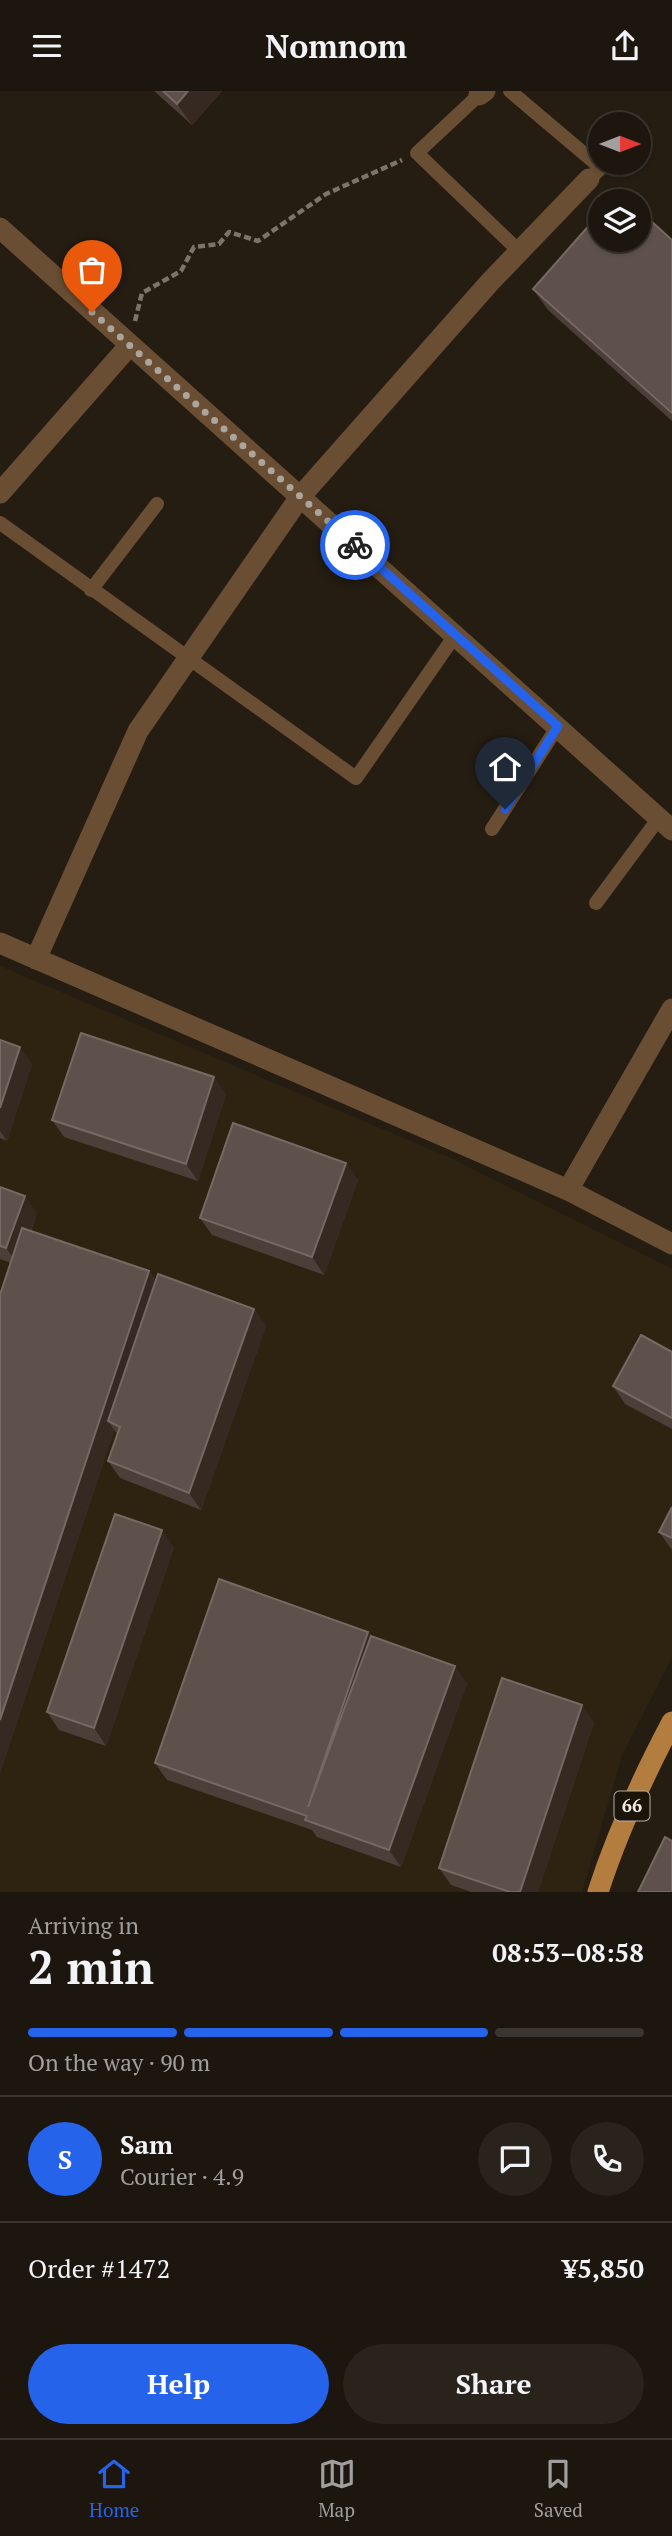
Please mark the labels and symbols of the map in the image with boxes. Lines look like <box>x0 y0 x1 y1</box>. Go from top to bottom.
north arrow <box>588 112 651 175</box>
pin <box>62 240 122 312</box>
courier <box>320 510 390 580</box>
pin <box>475 737 535 809</box>
road number: 66 <box>614 1791 650 1821</box>

